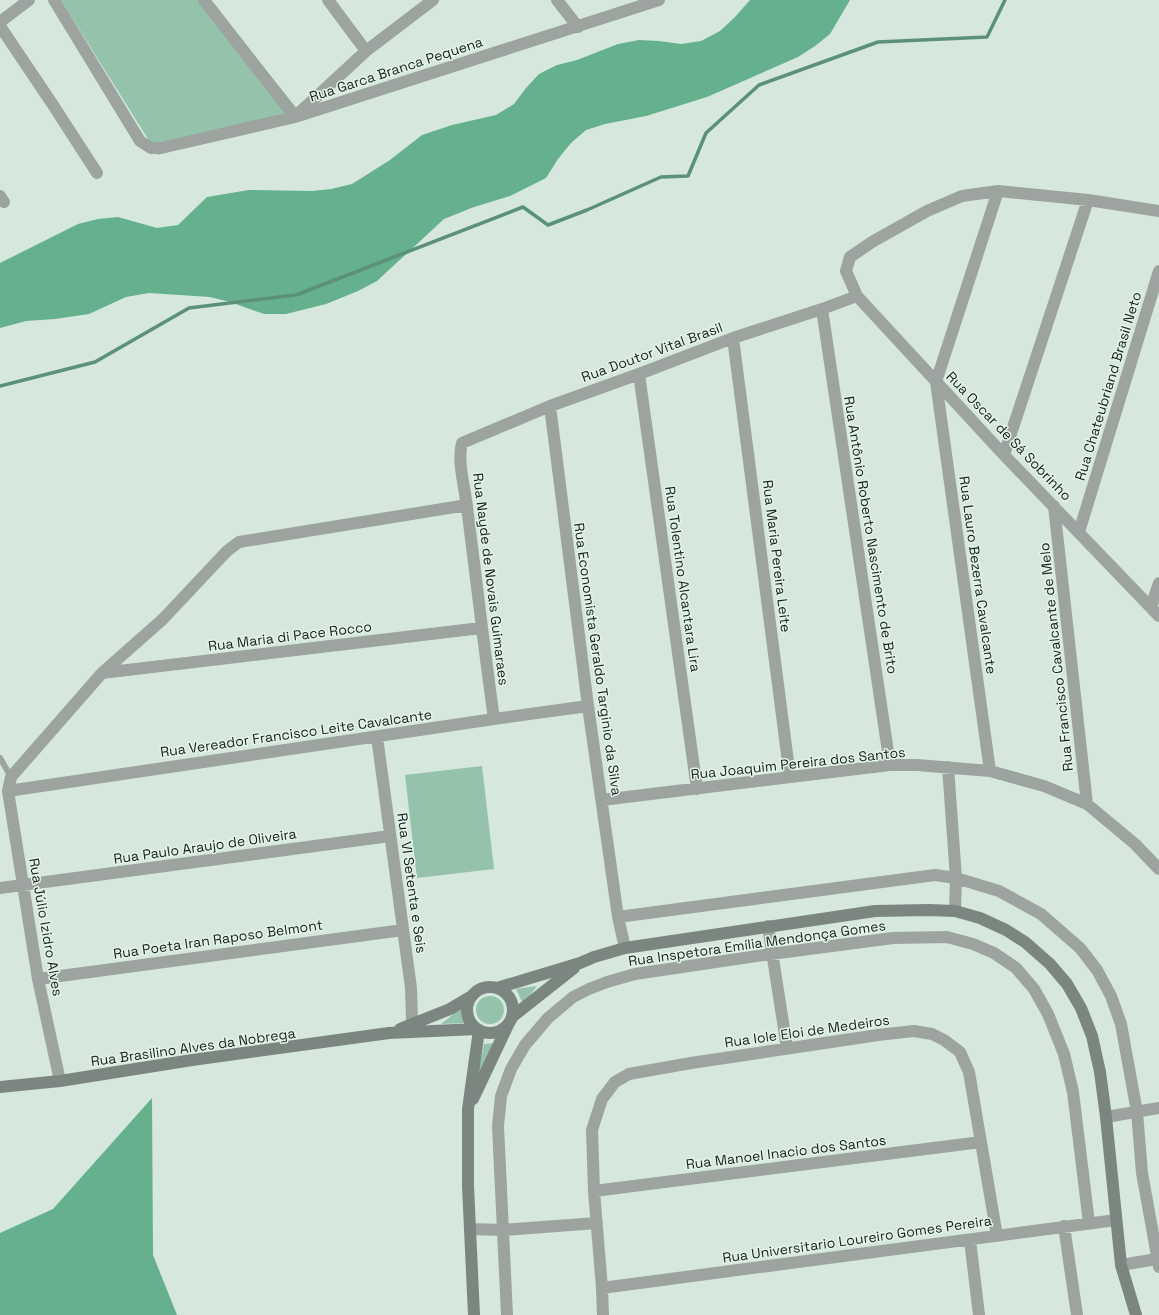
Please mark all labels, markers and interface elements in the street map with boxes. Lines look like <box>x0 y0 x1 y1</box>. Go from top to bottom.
street label: Rua Garca Branca Pequena <box>307 32 485 106</box>
street label: Rua Chateubriand Brasil Neto <box>1071 289 1145 483</box>
street label: Rua Doutor Vital Brasil <box>579 318 725 386</box>
street label: Rua Oscar de Sá Sobrinho <box>942 368 1076 504</box>
street label: Rua Antônio Roberto Nascimento de Brito <box>840 395 902 675</box>
street label: Rua Nayde de Novais Guimaraes <box>469 472 513 686</box>
street label: Rua Lauro Bezerra Cavalcante <box>955 475 1001 675</box>
street label: Rua Maria Pereira Leite <box>759 479 795 633</box>
street label: Rua Tolentino Alcantara Lira <box>661 485 705 673</box>
street label: Rua Economista Geraldo Targinio da Silva <box>570 522 626 796</box>
street label: Rua Francisco Cavalcante de Melo <box>1035 542 1077 772</box>
street label: Rua Maria di Pace Rocco <box>207 617 373 655</box>
street label: Rua Vereador Francisco Leite Cavalcante <box>159 705 433 761</box>
street label: Rua Joaquim Pereira dos Santos <box>690 743 906 783</box>
street label: Rua VI Setenta e Seis <box>393 812 431 954</box>
street label: Rua Paulo Araujo de Oliveira <box>112 824 298 868</box>
street label: Rua Júlio Izidro Alves <box>25 856 67 998</box>
street label: Rua Poeta Iran Raposo Belmont <box>112 915 324 963</box>
street label: Rua Inspetora Emília Mendonça Gomes <box>627 916 887 970</box>
street label: Rua Iole Eloi de Medeiros <box>723 1011 891 1051</box>
street label: Rua Brasilino Alves da Nobrega <box>90 1024 296 1070</box>
street label: Rua Manoel Inacio dos Santos <box>685 1131 887 1173</box>
street label: Rua Universitario Loureiro Gomes Pereira <box>721 1211 993 1267</box>

